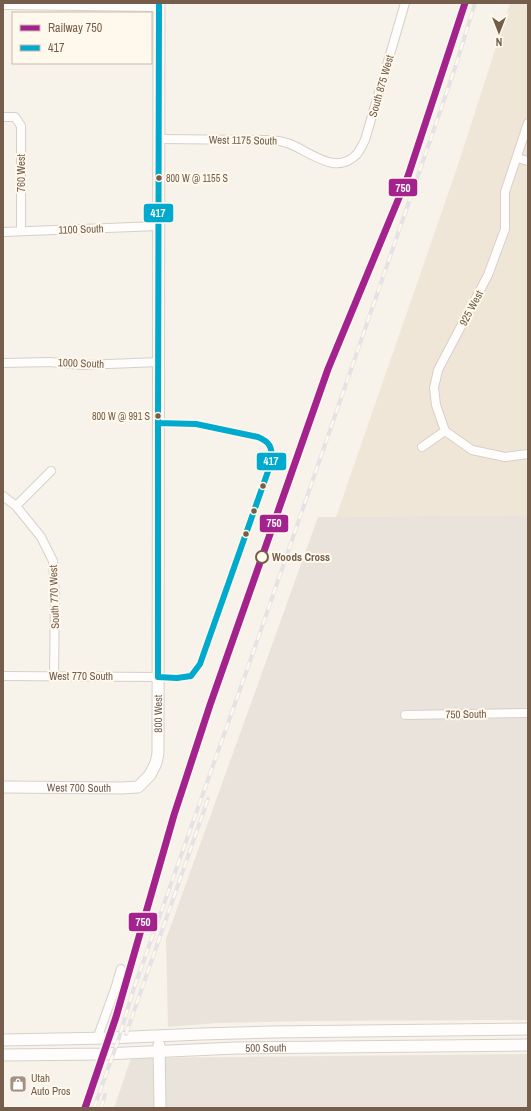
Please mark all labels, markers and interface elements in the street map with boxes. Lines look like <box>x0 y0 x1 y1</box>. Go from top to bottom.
legend <box>12 12 152 64</box>
north arrow <box>479 12 519 52</box>
text: Railway 750 <box>48 20 102 36</box>
text: N <box>496 35 502 49</box>
text: 417 <box>48 40 65 56</box>
street label: South 875 West <box>365 53 397 119</box>
street label: West 1175 South <box>209 132 277 148</box>
street label: 760 West <box>14 154 28 192</box>
place label: 800 W @ 1155 S <box>166 172 228 185</box>
marker: 800 W @ 1155 S <box>154 173 164 183</box>
line badge: 750 <box>388 178 418 197</box>
text: 750 <box>395 181 411 195</box>
line badge: 417 <box>143 203 174 223</box>
text: 417 <box>150 206 166 220</box>
street label: 1100 South <box>58 221 104 237</box>
street label: 925 West <box>456 288 486 328</box>
street label: 1000 South <box>58 355 104 371</box>
place label: 800 W @ 991 S <box>92 410 151 423</box>
marker: 800 W @ 991 S <box>153 411 163 421</box>
line badge: 417 <box>256 452 287 471</box>
text: 417 <box>263 454 279 468</box>
unlabelled marker <box>258 481 268 491</box>
unlabelled marker <box>249 506 259 516</box>
line badge: 750 <box>259 514 289 533</box>
text: 750 <box>266 516 282 530</box>
unlabelled marker <box>241 529 251 539</box>
marker: Woods Cross <box>255 550 269 564</box>
place label: Woods Cross <box>272 550 330 564</box>
street label: South 770 West <box>46 564 62 629</box>
street label: West 770 South <box>49 669 113 683</box>
street label: 800 West <box>151 694 165 733</box>
street label: 750 South <box>445 707 487 721</box>
street label: West 700 South <box>47 780 111 795</box>
line badge: 750 <box>128 912 158 932</box>
text: 750 <box>135 915 151 929</box>
street label: 500 South <box>245 1040 287 1055</box>
place label: Utah Auto Pros <box>30 1071 71 1098</box>
shop icon: Utah Auto Pros <box>8 1074 28 1094</box>

